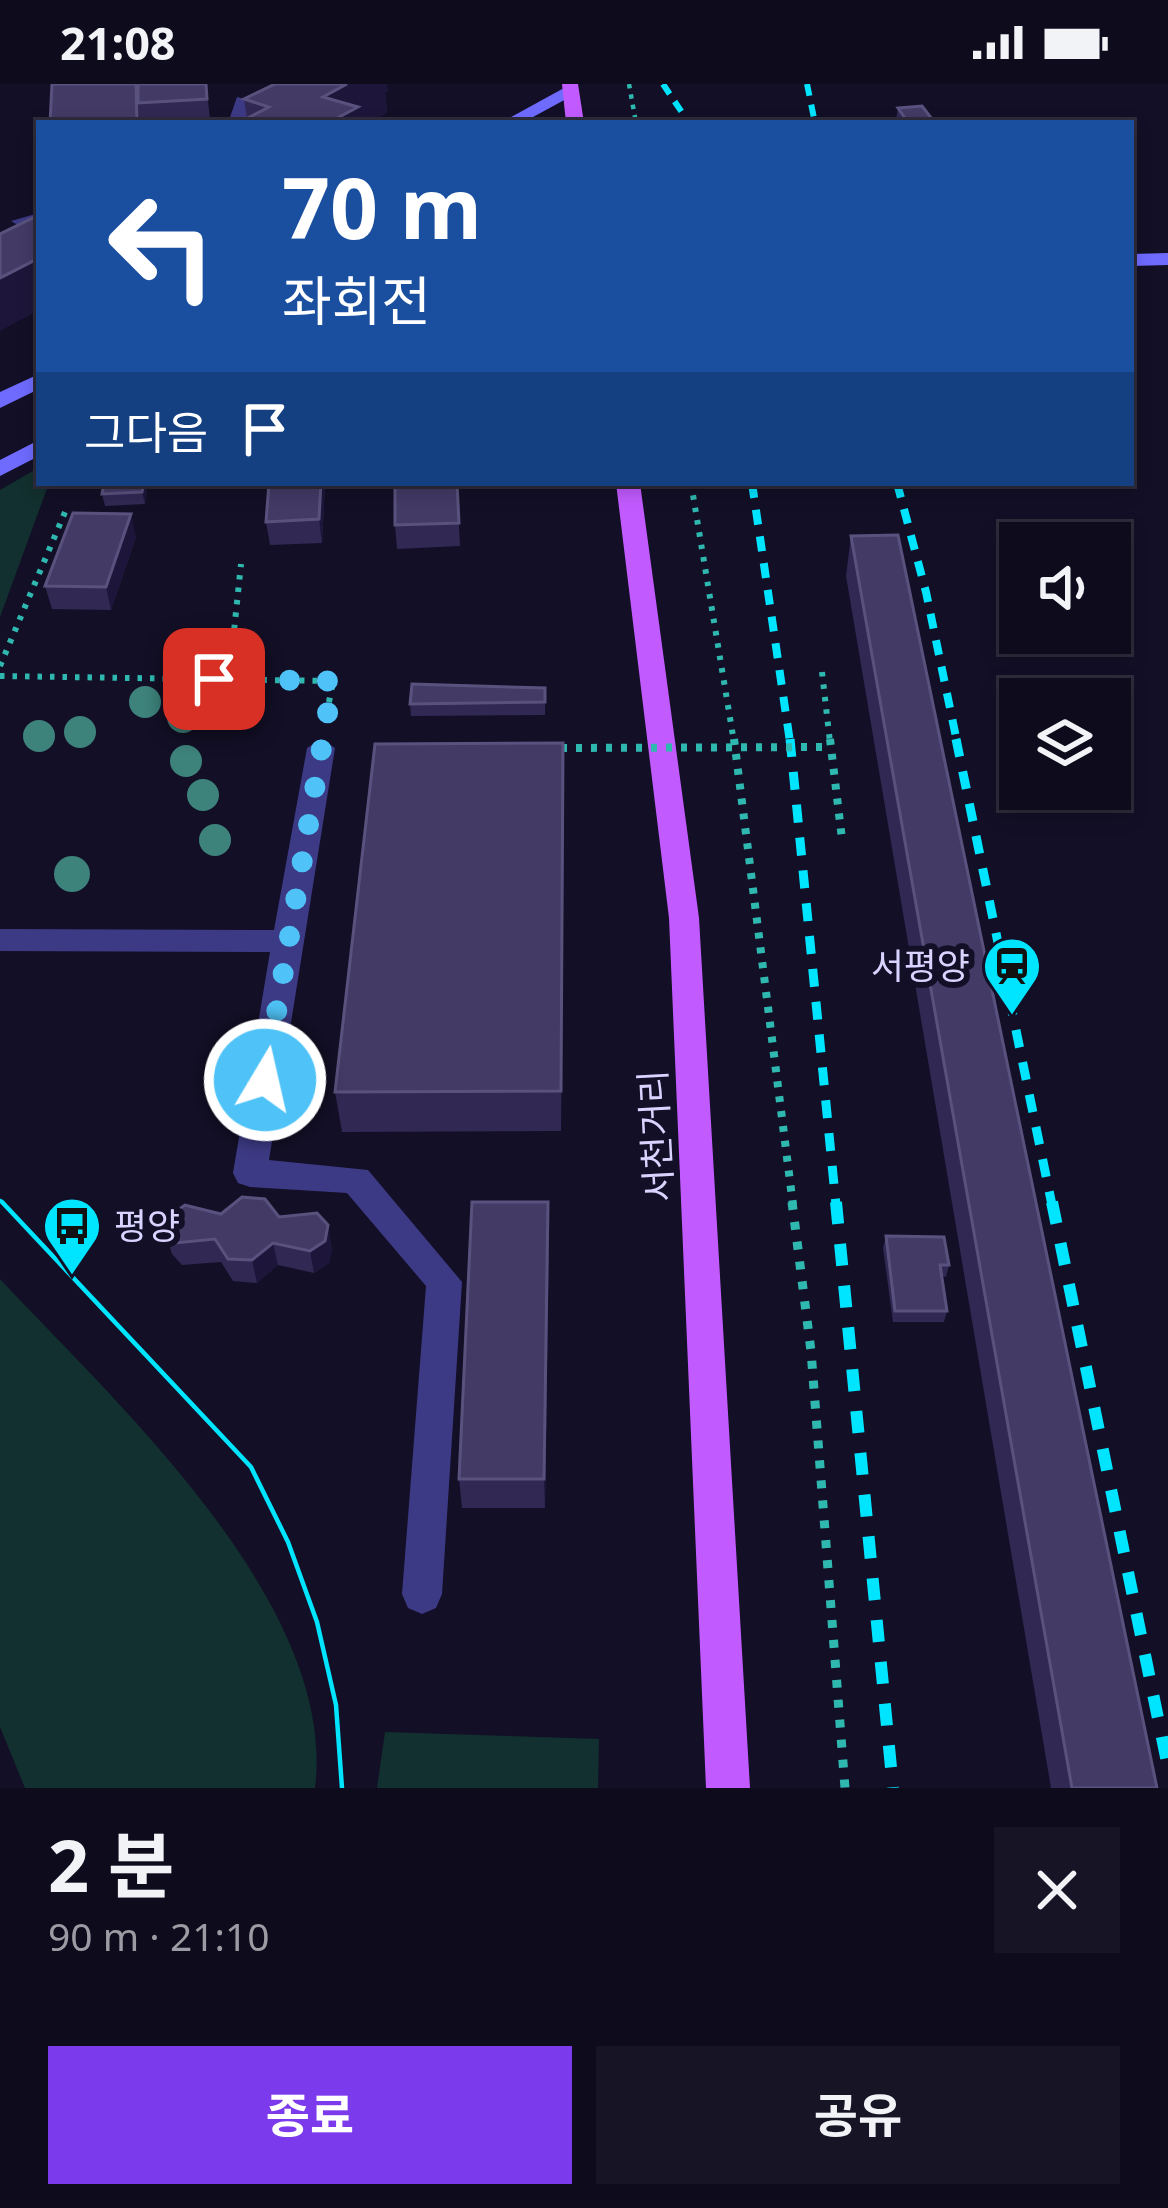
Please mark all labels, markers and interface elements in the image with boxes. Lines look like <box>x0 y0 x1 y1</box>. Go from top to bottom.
text: 21:08 <box>60 12 176 73</box>
text: 70 m <box>282 149 482 264</box>
icon: left <box>84 168 240 324</box>
text: 좌회전 <box>282 263 431 337</box>
icon: arrive <box>232 396 298 462</box>
text: 그다음 <box>84 401 208 462</box>
map controls <box>999 522 1131 810</box>
button: sound <box>999 522 1131 654</box>
pin <box>163 628 265 730</box>
icon: arrive <box>181 646 247 712</box>
button: layers <box>999 678 1131 810</box>
station icon: 서평양 <box>981 935 1043 1017</box>
place label: 서평양 <box>871 941 970 990</box>
position arrow <box>202 1017 328 1143</box>
street label: 서천거리 <box>628 1069 683 1203</box>
bus stop icon: 평양 <box>41 1195 103 1277</box>
place label: 평양 <box>114 1201 180 1250</box>
text: 2 분 <box>48 1815 174 1913</box>
button: close <box>994 1827 1120 1953</box>
text: 90 m · 21:10 <box>48 1909 270 1962</box>
button: 종료 <box>48 2046 572 2184</box>
button: 공유 <box>596 2046 1120 2184</box>

